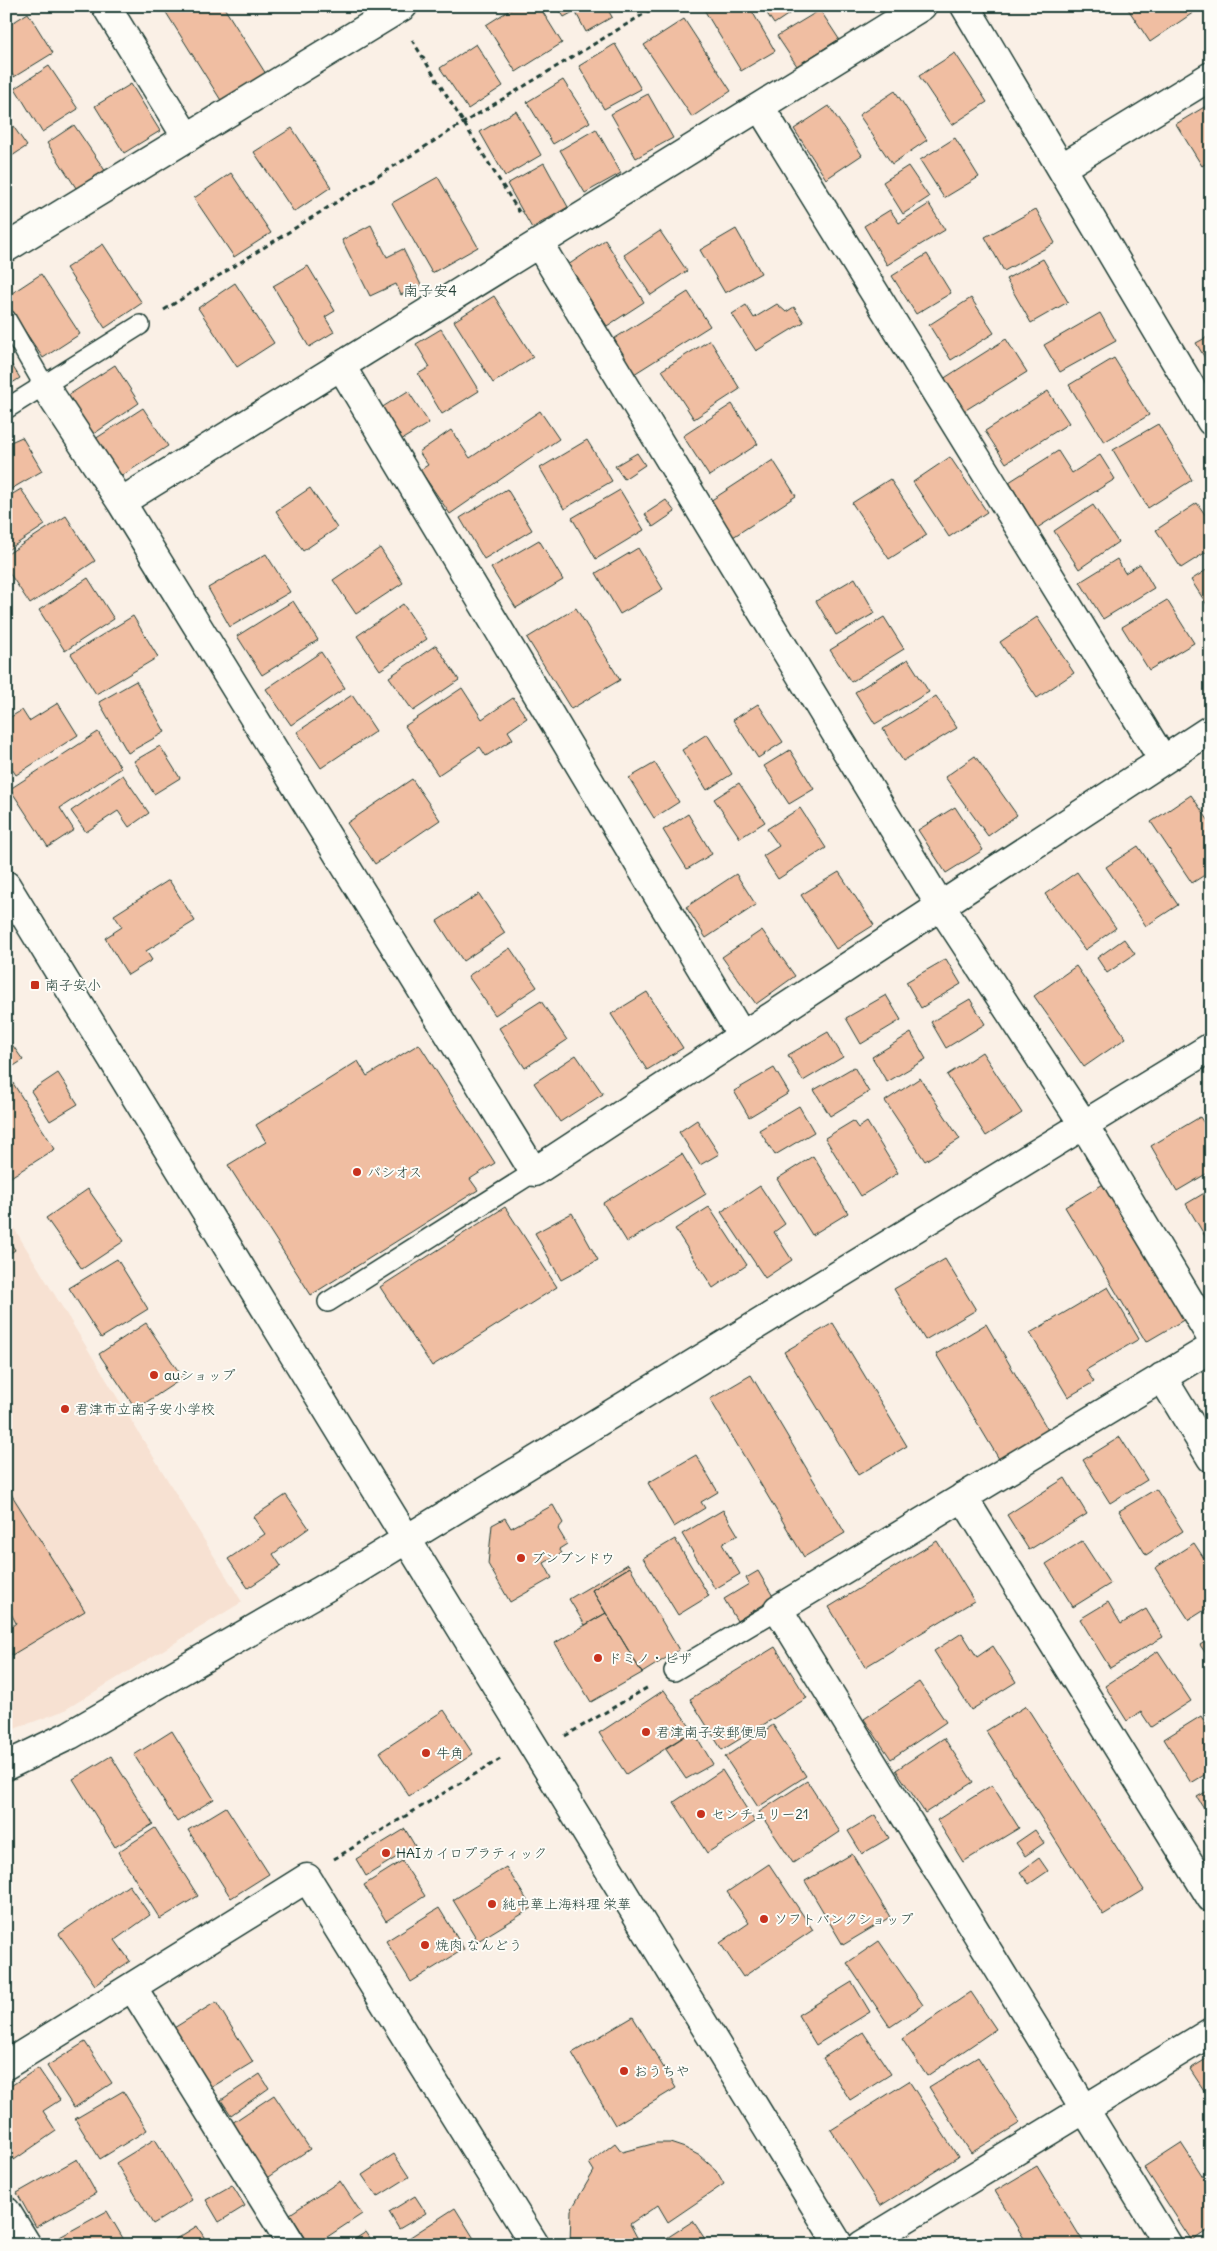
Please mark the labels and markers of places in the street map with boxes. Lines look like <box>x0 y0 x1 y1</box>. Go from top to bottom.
place label: 南子安小 <box>45 976 101 994</box>
marker: 南子安小 <box>29 979 41 991</box>
place label: パシオス <box>367 1163 422 1181</box>
marker: パシオス <box>351 1166 363 1178</box>
place label: auショップ <box>164 1366 236 1384</box>
marker: auショップ <box>148 1369 160 1381</box>
place label: 君津市立南子安小学校 <box>75 1400 215 1418</box>
marker: 君津市立南子安小学校 <box>59 1403 71 1415</box>
place label: ブンブンドウ <box>531 1549 615 1567</box>
marker: ブンブンドウ <box>515 1552 527 1564</box>
place label: ドミノ・ピザ <box>608 1649 692 1667</box>
marker: ドミノ・ピザ <box>592 1652 604 1664</box>
place label: 君津南子安郵便局 <box>656 1723 768 1741</box>
marker: 君津南子安郵便局 <box>640 1726 652 1738</box>
place label: 牛角 <box>436 1744 464 1762</box>
marker: 牛角 <box>420 1747 432 1759</box>
place label: センチュリー21 <box>711 1805 809 1823</box>
marker: センチュリー21 <box>695 1808 707 1820</box>
place label: HAIカイロプラティック <box>396 1844 547 1862</box>
marker: HAIカイロプラティック <box>380 1847 392 1859</box>
place label: 純中華上海料理 栄華 <box>502 1895 631 1913</box>
marker: 純中華上海料理 栄華 <box>486 1898 498 1910</box>
place label: ソフトバンクショップ <box>774 1910 913 1928</box>
marker: ソフトバンクショップ <box>758 1913 770 1925</box>
place label: 焼肉 なんどう <box>435 1936 523 1954</box>
marker: 焼肉 なんどう <box>419 1939 431 1951</box>
place label: おうちや <box>634 2062 690 2080</box>
marker: おうちや <box>618 2065 630 2077</box>

